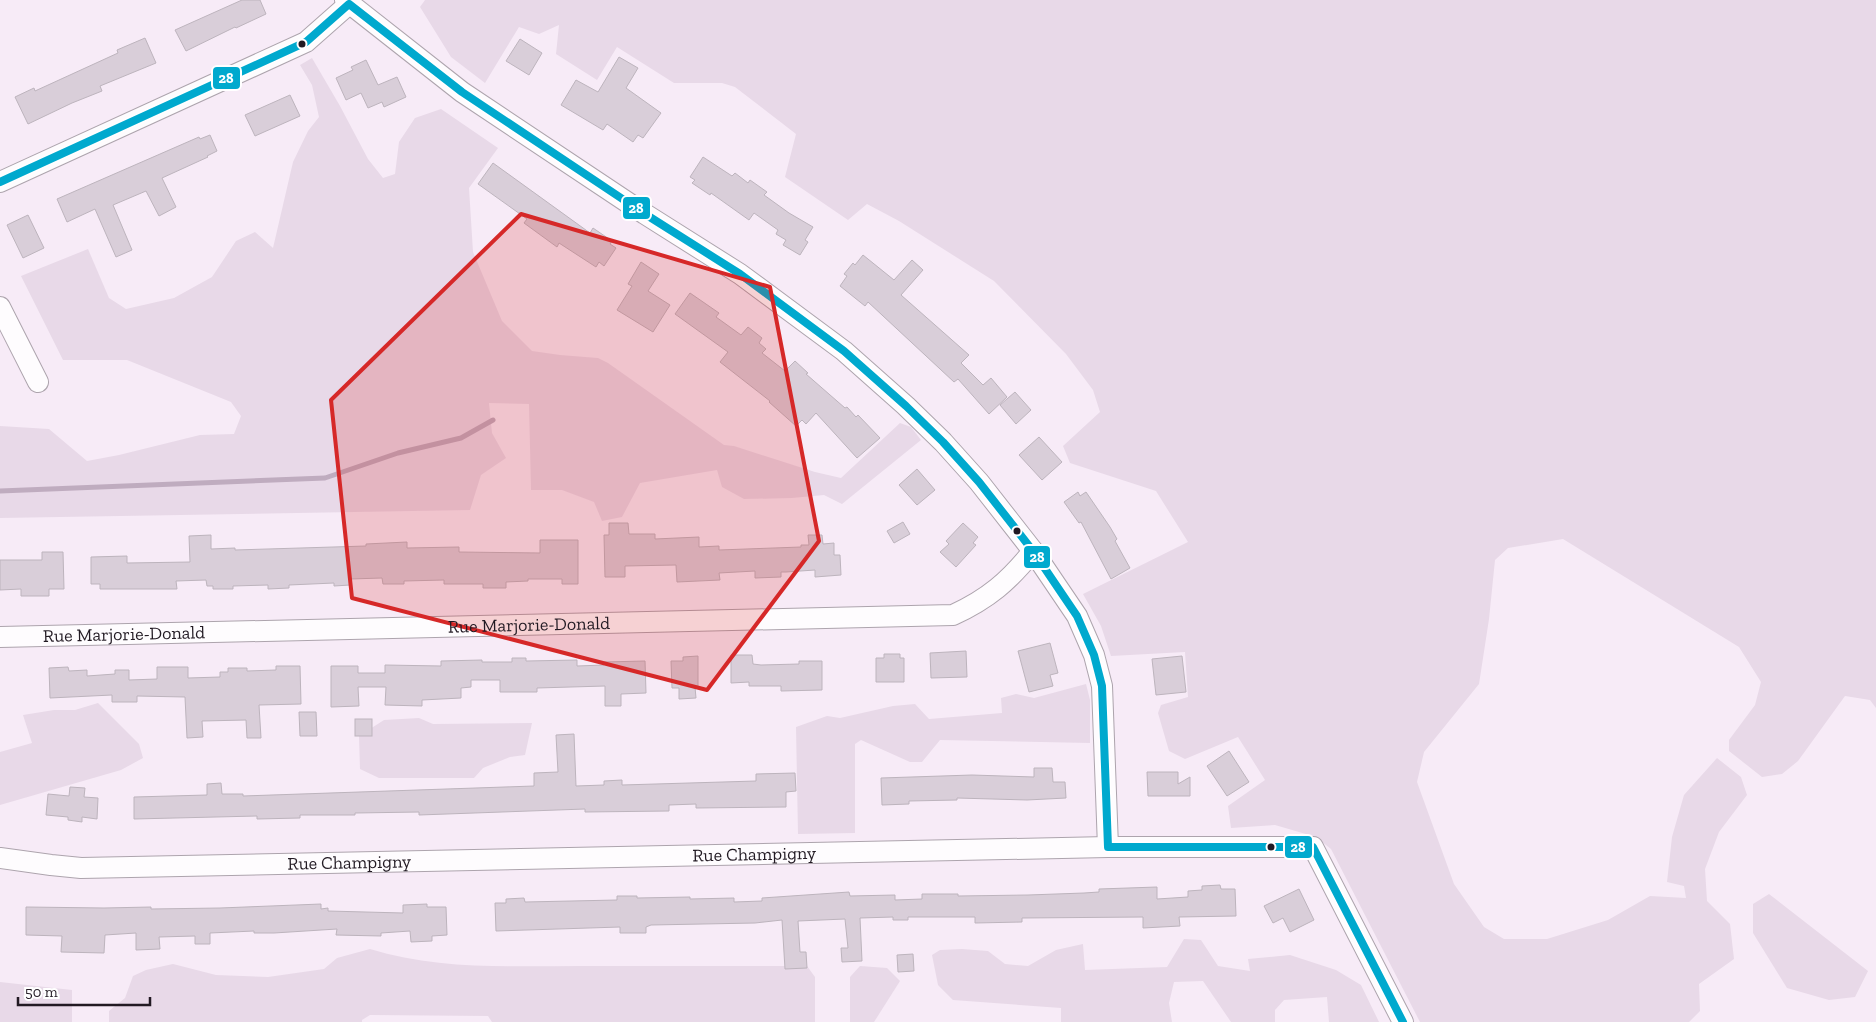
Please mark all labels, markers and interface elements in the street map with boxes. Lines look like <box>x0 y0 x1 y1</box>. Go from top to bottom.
unlabelled marker <box>297 39 307 49</box>
line badge: 28 <box>212 66 241 90</box>
text: 28 <box>218 70 234 87</box>
line badge: 28 <box>622 196 651 220</box>
text: 28 <box>628 200 644 217</box>
unlabelled marker <box>1012 526 1022 536</box>
line badge: 28 <box>1023 545 1051 569</box>
text: 28 <box>1029 549 1045 566</box>
street label: Rue Marjorie-Donald <box>448 612 610 638</box>
street label: Rue Marjorie-Donald <box>43 621 205 647</box>
line badge: 28 <box>1284 835 1313 859</box>
text: 28 <box>1290 839 1306 856</box>
street label: Rue Champigny <box>692 842 817 866</box>
unlabelled marker <box>1266 842 1276 852</box>
street label: Rue Champigny <box>287 850 412 875</box>
scale bar <box>18 974 150 1006</box>
text: 50 m <box>25 983 58 1001</box>

